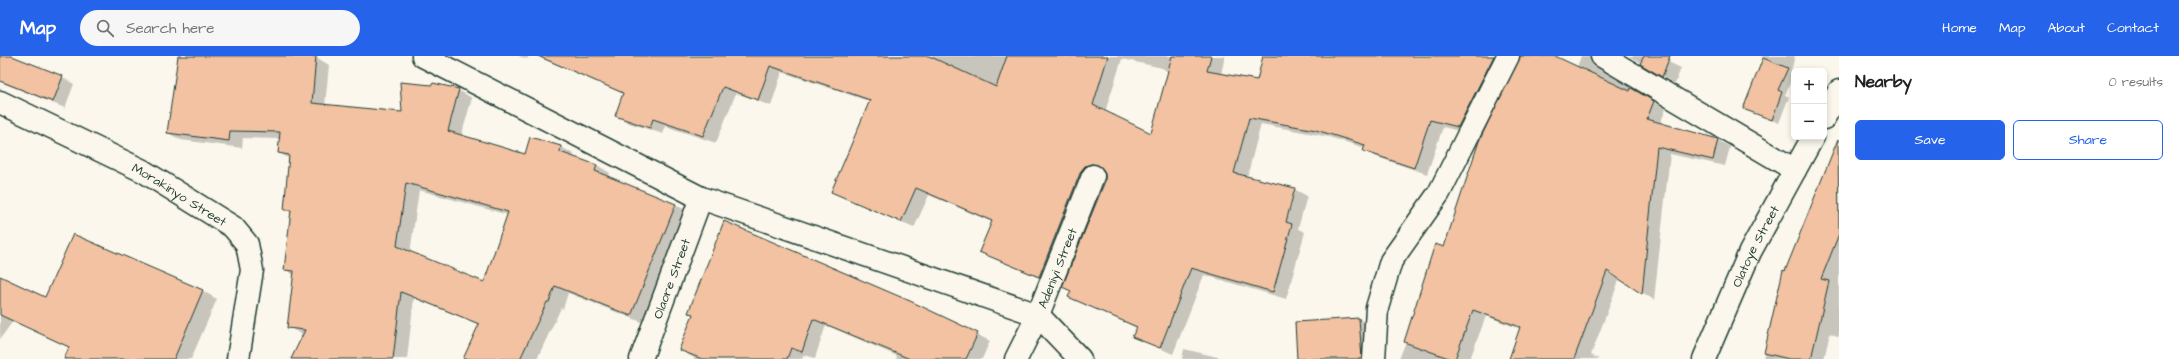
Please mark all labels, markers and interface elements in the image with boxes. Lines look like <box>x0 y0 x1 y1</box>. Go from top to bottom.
search box <box>80 10 360 46</box>
text: Map <box>20 15 56 42</box>
icon: search <box>94 17 116 39</box>
text: Search here <box>126 18 215 39</box>
text: Home <box>1942 18 1977 38</box>
text: Map <box>1999 18 2025 38</box>
text: About <box>2047 18 2085 38</box>
text: Contact <box>2107 18 2159 38</box>
map controls <box>1791 68 1827 140</box>
button: + <box>1791 68 1827 104</box>
text: Nearby <box>1855 70 1912 94</box>
text: 0 results <box>2108 73 2163 91</box>
button: − <box>1791 104 1827 140</box>
button: Save <box>1855 120 2005 160</box>
button: Share <box>2013 120 2163 160</box>
street label: Morakinyo Street <box>129 159 230 231</box>
street label: Olatoye Street <box>1728 202 1784 290</box>
street label: Adeniyi Street <box>1034 225 1082 311</box>
street label: Olaore Street <box>649 235 695 321</box>

